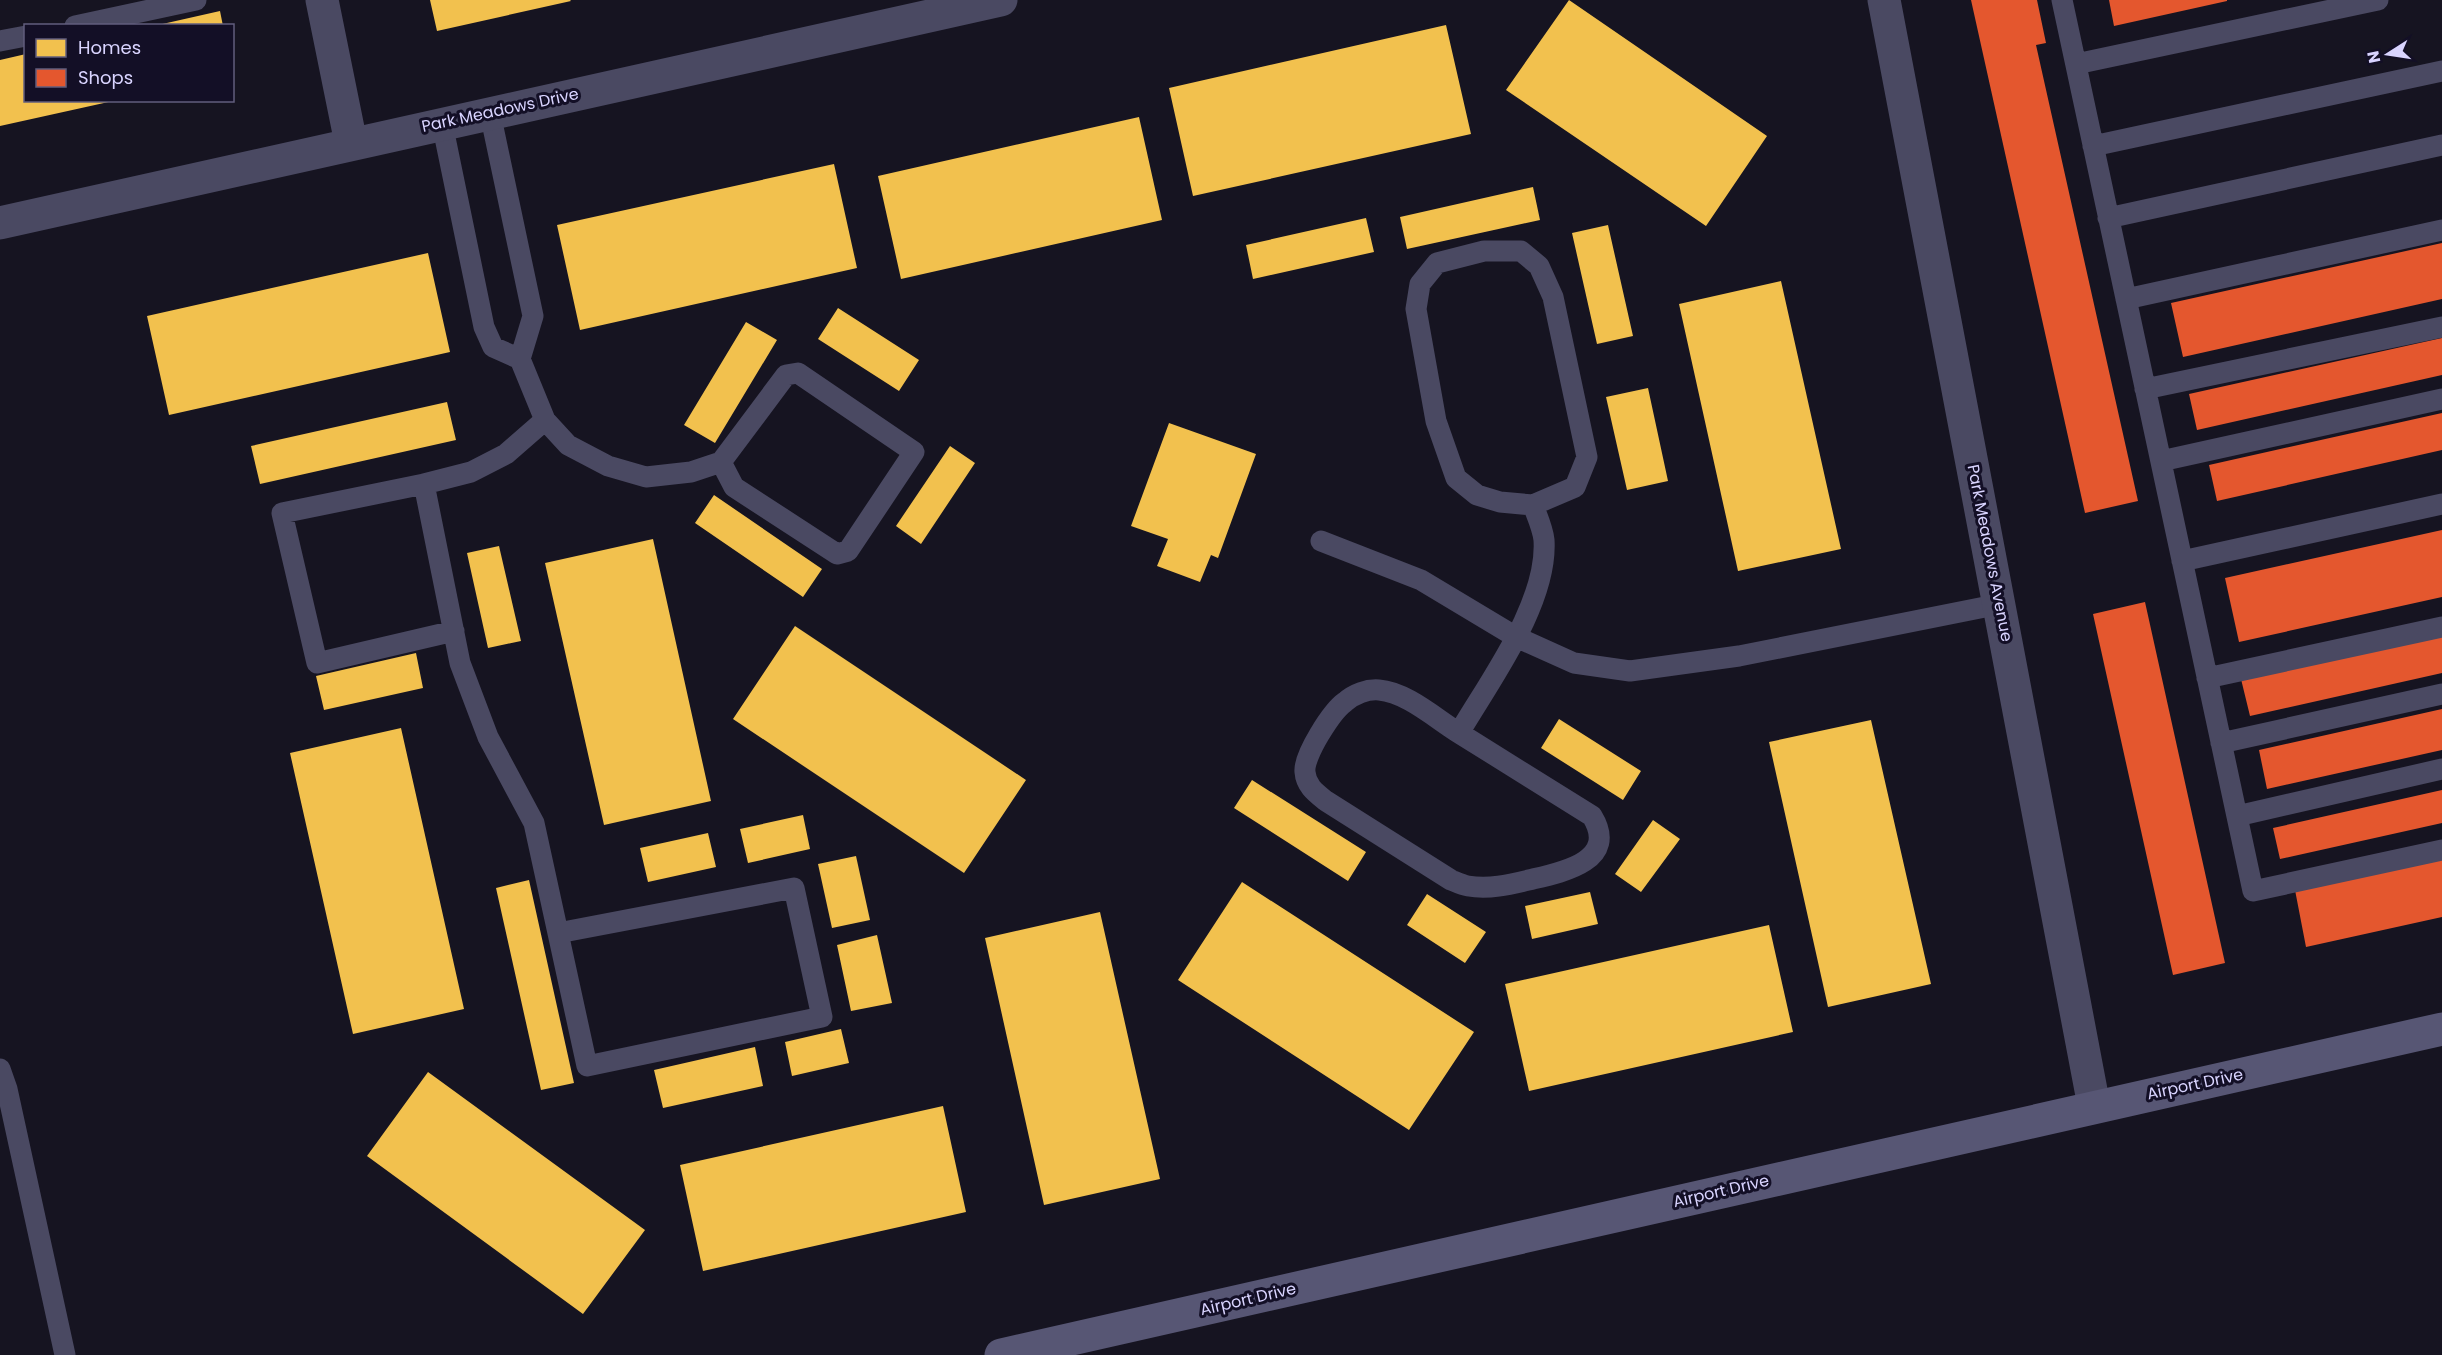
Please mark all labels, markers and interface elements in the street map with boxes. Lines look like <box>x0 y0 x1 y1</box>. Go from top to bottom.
legend <box>24 24 234 102</box>
north arrow <box>2358 24 2418 84</box>
text: Homes <box>78 35 141 60</box>
text: N <box>2361 49 2386 65</box>
text: Shops <box>78 65 133 90</box>
street label: Park Meadows Drive <box>419 82 581 138</box>
street label: Park Meadows Avenue <box>1962 462 2018 644</box>
street label: Airport Drive <box>2145 1063 2245 1105</box>
street label: Airport Drive <box>1671 1169 1771 1213</box>
street label: Airport Drive <box>1198 1277 1298 1321</box>

